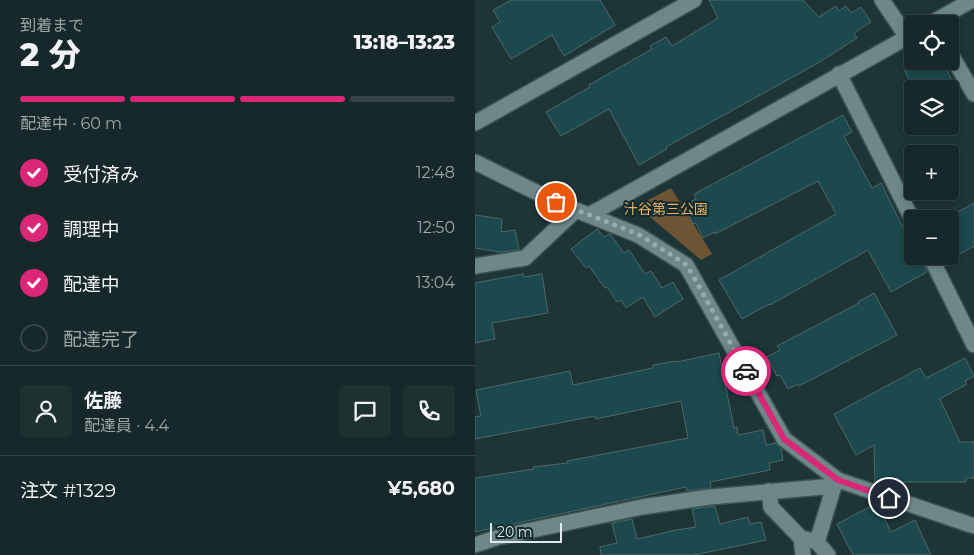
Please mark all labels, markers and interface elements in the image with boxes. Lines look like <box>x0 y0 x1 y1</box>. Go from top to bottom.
map controls <box>904 15 959 265</box>
button: locate <box>904 15 959 70</box>
text: 到着まで <box>20 16 84 35</box>
text: 13:18–13:23 <box>354 31 455 54</box>
text: 2 分 <box>20 35 80 74</box>
button: layers <box>904 80 959 135</box>
text: 配達中 · 60 m <box>20 114 122 133</box>
button: + <box>904 145 959 200</box>
icon: check <box>20 159 48 187</box>
text: 受付済み <box>63 163 139 186</box>
text: 12:48 <box>416 163 455 182</box>
pin <box>535 181 577 223</box>
icon: bag <box>542 188 570 216</box>
park label: 汁谷第三公園 <box>624 200 708 218</box>
button: − <box>904 210 959 265</box>
icon: check <box>20 214 48 242</box>
text: 調理中 <box>63 218 120 241</box>
text: 12:50 <box>417 218 455 237</box>
icon: check <box>20 269 48 297</box>
text: 配達中 <box>63 273 120 296</box>
text: 13:04 <box>416 273 455 292</box>
text: 配達完了 <box>63 328 139 351</box>
courier <box>721 346 771 396</box>
icon: car <box>732 357 760 385</box>
button: person <box>20 385 72 437</box>
button: chat <box>339 385 391 437</box>
button: phone <box>403 385 455 437</box>
text: 佐藤 <box>84 389 122 412</box>
text: 配達員 · 4.4 <box>84 416 169 435</box>
text: ¥5,680 <box>387 477 455 500</box>
pin <box>868 477 910 519</box>
text: 注文 #1329 <box>20 479 116 502</box>
icon: home <box>875 484 903 512</box>
scale bar <box>490 520 563 543</box>
text: 20 m <box>497 523 533 541</box>

